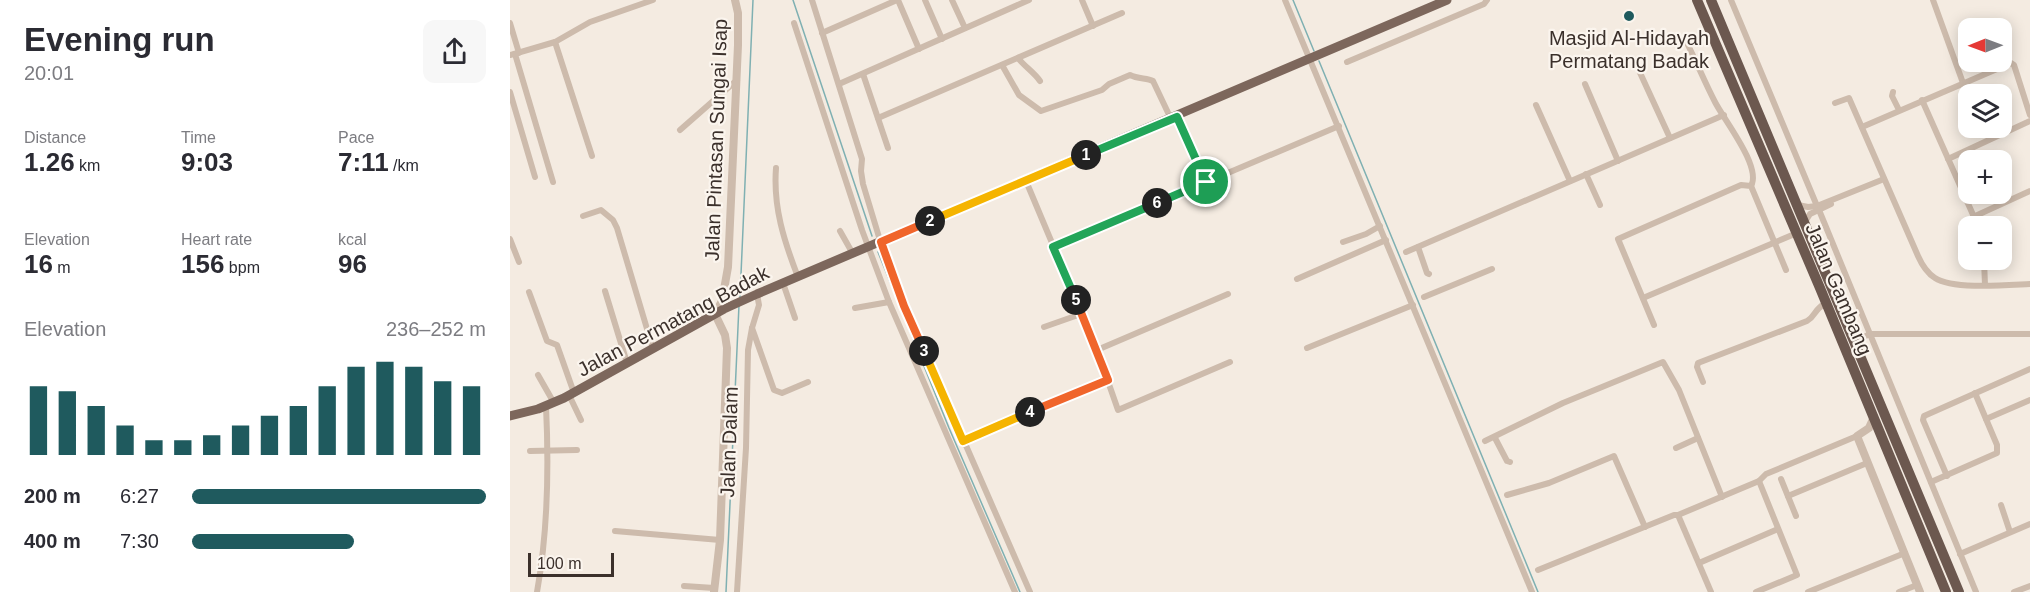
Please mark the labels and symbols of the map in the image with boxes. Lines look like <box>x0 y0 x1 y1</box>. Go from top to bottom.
marker: Masjid Al-Hidayah Permatang Badak <box>1622 9 1636 23</box>
street label: Jalan Pintasan Sungai Isap <box>701 18 731 262</box>
north arrow <box>1958 18 2012 72</box>
place label: Masjid Al-Hidayah Permatang Badak <box>1549 27 1710 72</box>
pin: 1 <box>1071 140 1101 170</box>
pin <box>1180 156 1231 207</box>
pin: 6 <box>1142 188 1172 218</box>
pin: 2 <box>915 206 945 236</box>
street label: Jalan Gambang <box>1801 220 1877 358</box>
street label: Jalan Permatang Badak <box>574 261 773 381</box>
pin: 5 <box>1061 285 1091 315</box>
pin: 3 <box>909 336 939 366</box>
street label: Jalan Dalam <box>716 386 742 498</box>
pin: 4 <box>1015 397 1045 427</box>
scale bar <box>528 550 614 578</box>

